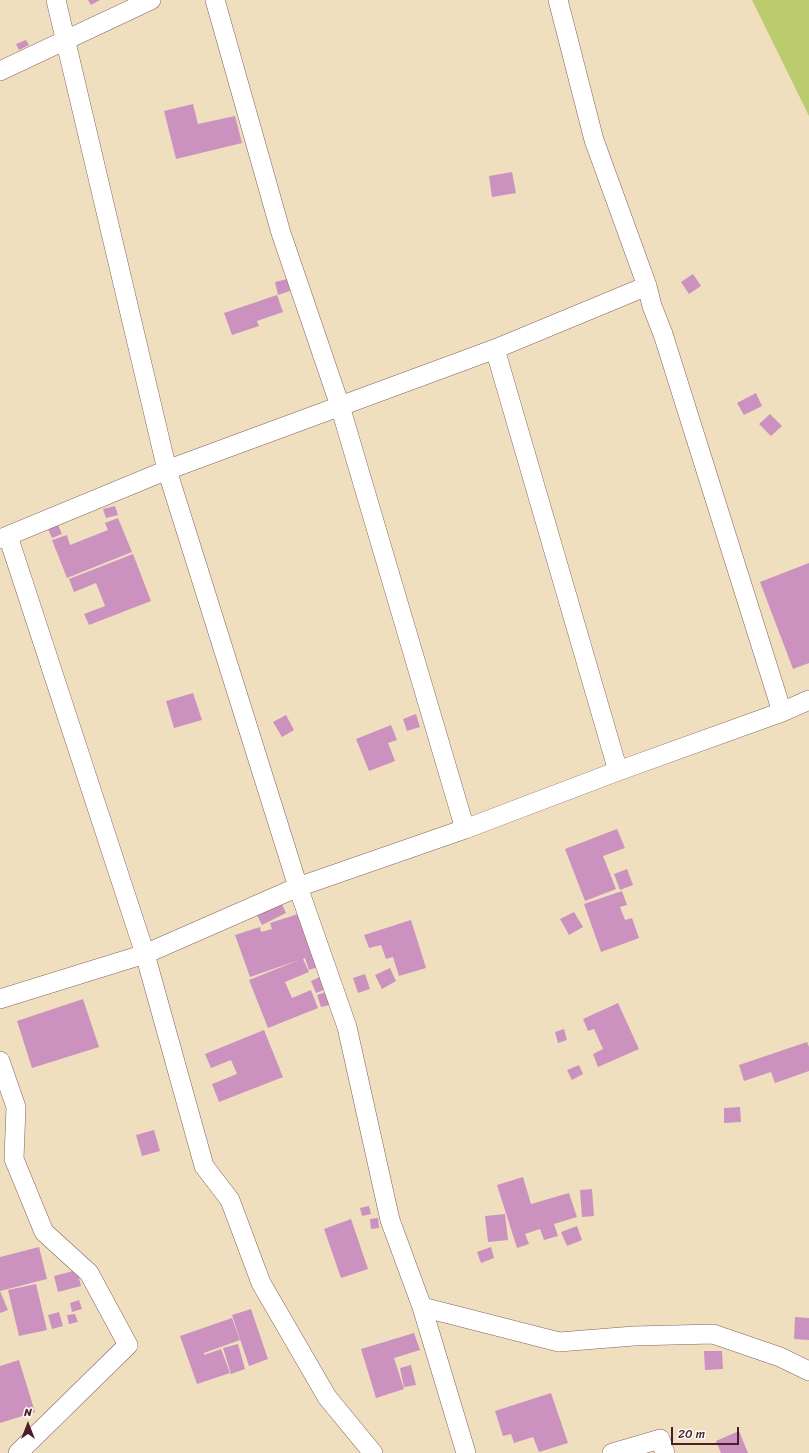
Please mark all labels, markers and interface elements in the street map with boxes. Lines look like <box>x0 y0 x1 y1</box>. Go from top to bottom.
text: N <box>24 1403 32 1422</box>
north arrow <box>8 1405 48 1445</box>
scale bar <box>673 1419 741 1445</box>
text: 20 m <box>678 1423 705 1445</box>

